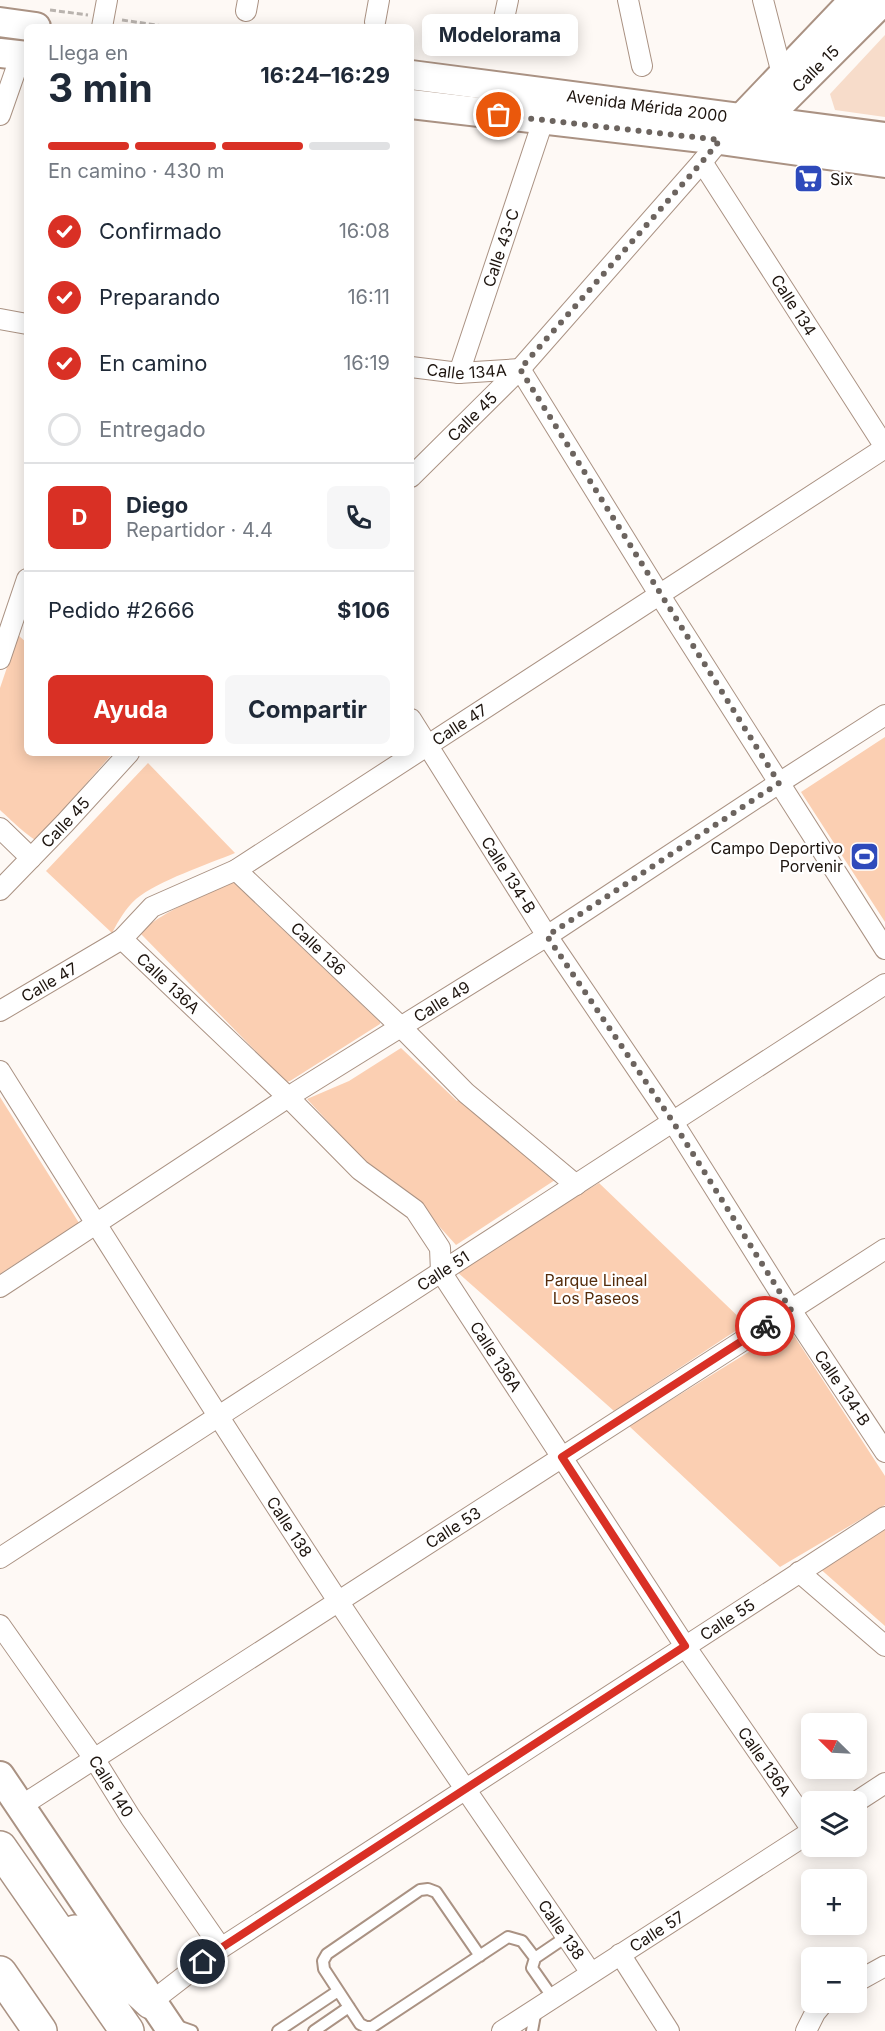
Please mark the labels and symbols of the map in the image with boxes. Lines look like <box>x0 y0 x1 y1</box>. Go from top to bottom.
callout: Modelorama <box>421 13 577 55</box>
street label: Calle 15 <box>788 41 843 96</box>
street label: Avenida Mérida 2000 <box>565 85 729 126</box>
pin <box>473 89 524 140</box>
supermarket icon: Six <box>793 163 825 195</box>
place label: Six <box>830 169 853 189</box>
street label: Calle 43-C <box>478 206 523 290</box>
street label: Calle 134 <box>767 271 821 339</box>
street label: Calle 134A <box>426 359 507 383</box>
street label: Calle 45 <box>443 387 501 446</box>
street label: Calle 47 <box>428 699 491 750</box>
street label: Calle 45 <box>37 793 94 852</box>
street label: Calle 134-B <box>477 833 540 917</box>
place label: Campo Deportivo Porvenir <box>711 838 843 876</box>
sports icon: Campo Deportivo Porvenir <box>848 841 880 873</box>
street label: Calle 136 <box>287 918 350 979</box>
street label: Calle 136A <box>133 948 204 1018</box>
street label: Calle 47 <box>17 958 81 1006</box>
street label: Calle 49 <box>410 976 474 1026</box>
street label: Calle 51 <box>413 1246 473 1295</box>
park label: Parque Lineal Los Paseos <box>545 1270 647 1308</box>
courier <box>735 1296 795 1356</box>
street label: Calle 136A <box>466 1318 526 1395</box>
street label: Calle 134-B <box>810 1346 875 1430</box>
street label: Calle 138 <box>262 1493 317 1561</box>
street label: Calle 53 <box>422 1502 484 1553</box>
street label: Calle 55 <box>696 1594 759 1645</box>
north arrow <box>801 1713 867 1779</box>
street label: Calle 136A <box>734 1723 795 1800</box>
street label: Calle 140 <box>85 1752 138 1821</box>
street label: Calle 138 <box>534 1896 589 1964</box>
street label: Calle 57 <box>626 1906 688 1956</box>
pin <box>177 1936 228 1987</box>

